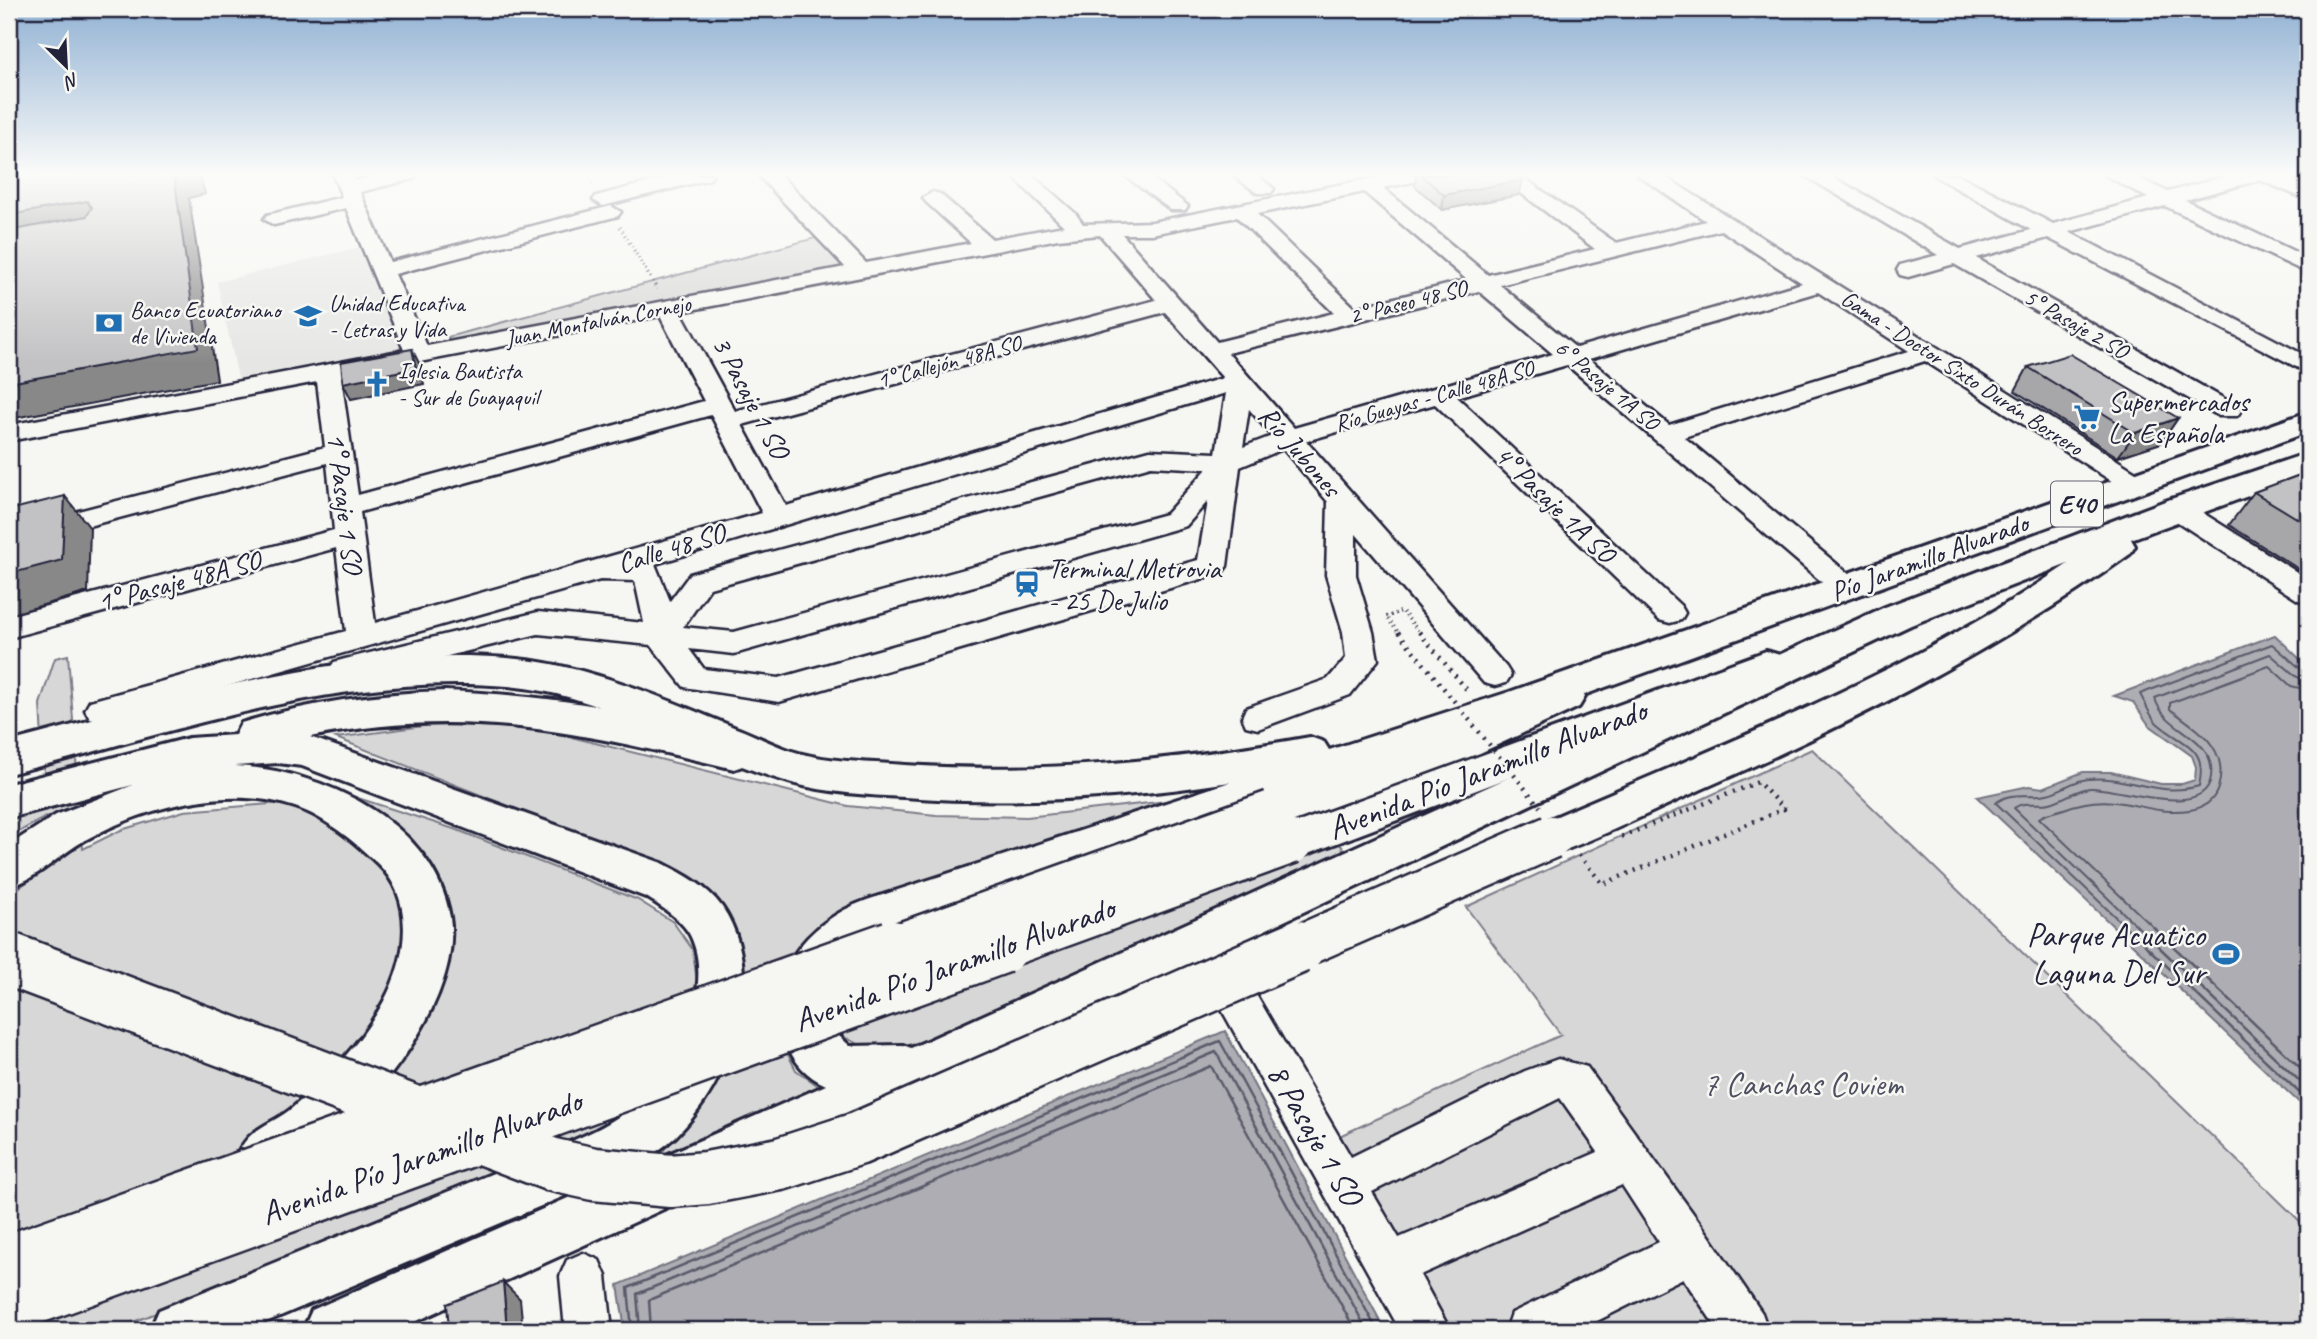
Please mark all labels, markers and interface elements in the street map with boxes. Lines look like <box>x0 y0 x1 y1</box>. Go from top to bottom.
north arrow <box>32 32 102 102</box>
text: N <box>59 67 83 95</box>
street label: 2° Paseo 48 SO <box>1346 273 1472 331</box>
street label: 5° Pasaje 2 SO <box>2019 283 2136 367</box>
street label: Gama - Doctor Sixto Durán Borrero <box>1836 284 2090 463</box>
street label: Juan Montalván Cornejo <box>502 288 695 353</box>
place label: Unidad Educativa - Letras y Vida <box>329 289 467 344</box>
place label: Banco Ecuatoriano de Vivienda <box>130 296 283 351</box>
school or university icon: Unidad Educativa - Letras y Vida <box>293 301 323 331</box>
bank icon: Banco Ecuatoriano de Vivienda <box>94 308 124 338</box>
street label: 1° Callejón 48A SO <box>874 328 1027 395</box>
street label: 3 Pasaje 1 SO <box>704 330 799 467</box>
street label: 6° Pasaje 1A SO <box>1549 333 1667 439</box>
street label: Río Guayas - Calle 48A SO <box>1331 353 1539 438</box>
place label: Iglesia Bautista - Sur de Guayaquil <box>398 357 543 412</box>
church icon: Iglesia Bautista - Sur de Guayaquil <box>362 369 392 399</box>
place label: Supermercados La Española <box>2108 384 2251 451</box>
street label: Río Jubones <box>1251 398 1351 506</box>
supermarket icon: Supermercados La Española <box>2072 402 2102 432</box>
street label: 1° Pasaje 1 SO <box>319 431 371 578</box>
street label: 4° Pasaje 1A SO <box>1487 438 1625 572</box>
road number: E40 <box>2051 482 2103 526</box>
street label: Pío Jaramillo Alvarado <box>1826 504 2035 609</box>
street label: Calle 48 SO <box>613 514 732 581</box>
street label: 1° Pasaje 48A SO <box>94 542 267 620</box>
place label: Terminal Metrovia - 25 De Julio <box>1048 551 1222 618</box>
station icon: Terminal Metrovia - 25 De Julio <box>1012 569 1042 599</box>
street label: Avenida Pío Jaramillo Alvarado <box>1322 688 1655 849</box>
street label: Avenida Pío Jaramillo Alvarado <box>788 885 1123 1042</box>
place label: Parque Acuatico Laguna Del Sur <box>2027 914 2208 994</box>
sports icon: Parque Acuatico Laguna Del Sur <box>2211 939 2241 969</box>
street label: 8 Pasaje 1 SO <box>1258 1056 1374 1216</box>
park label: 7 Canchas Coviem <box>1703 1063 1905 1105</box>
street label: Avenida Pío Jaramillo Alvarado <box>255 1078 590 1235</box>

